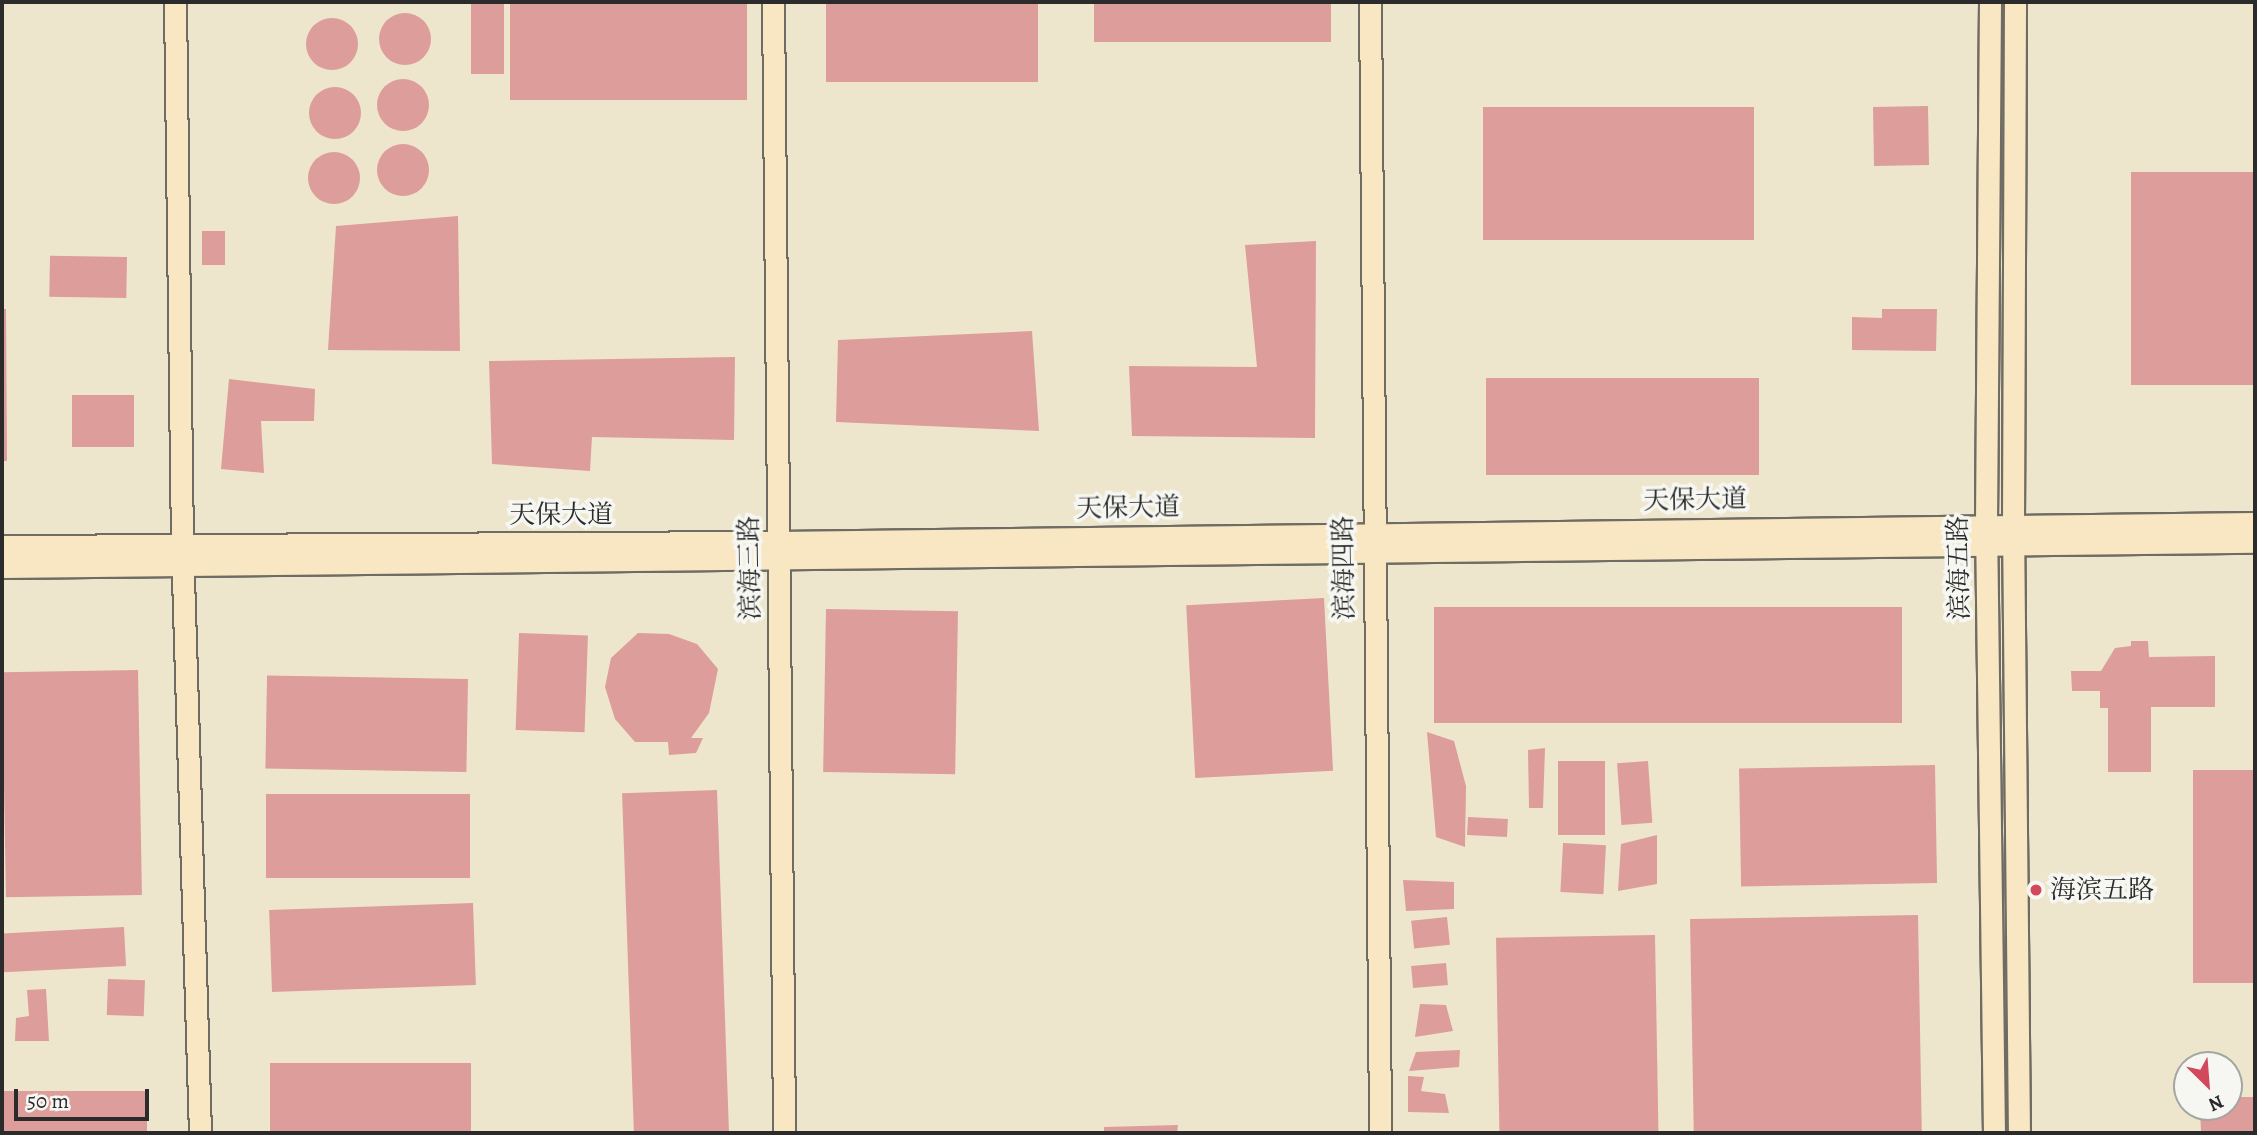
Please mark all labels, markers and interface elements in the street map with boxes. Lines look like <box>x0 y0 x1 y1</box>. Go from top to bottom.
street label: 天保大道 <box>1643 483 1747 517</box>
street label: 天保大道 <box>1076 491 1180 525</box>
street label: 天保大道 <box>509 499 613 531</box>
street label: 滨海三路 <box>733 516 767 620</box>
street label: 滨海四路 <box>1327 516 1361 620</box>
street label: 滨海五路 <box>1942 516 1976 620</box>
place label: 海滨五路 <box>2050 874 2154 906</box>
marker: 海滨五路 <box>2028 882 2044 898</box>
north arrow <box>2173 1051 2243 1121</box>
scale bar <box>18 1076 152 1120</box>
text: 50 m <box>27 1087 69 1115</box>
text: N <box>2204 1089 2228 1118</box>

